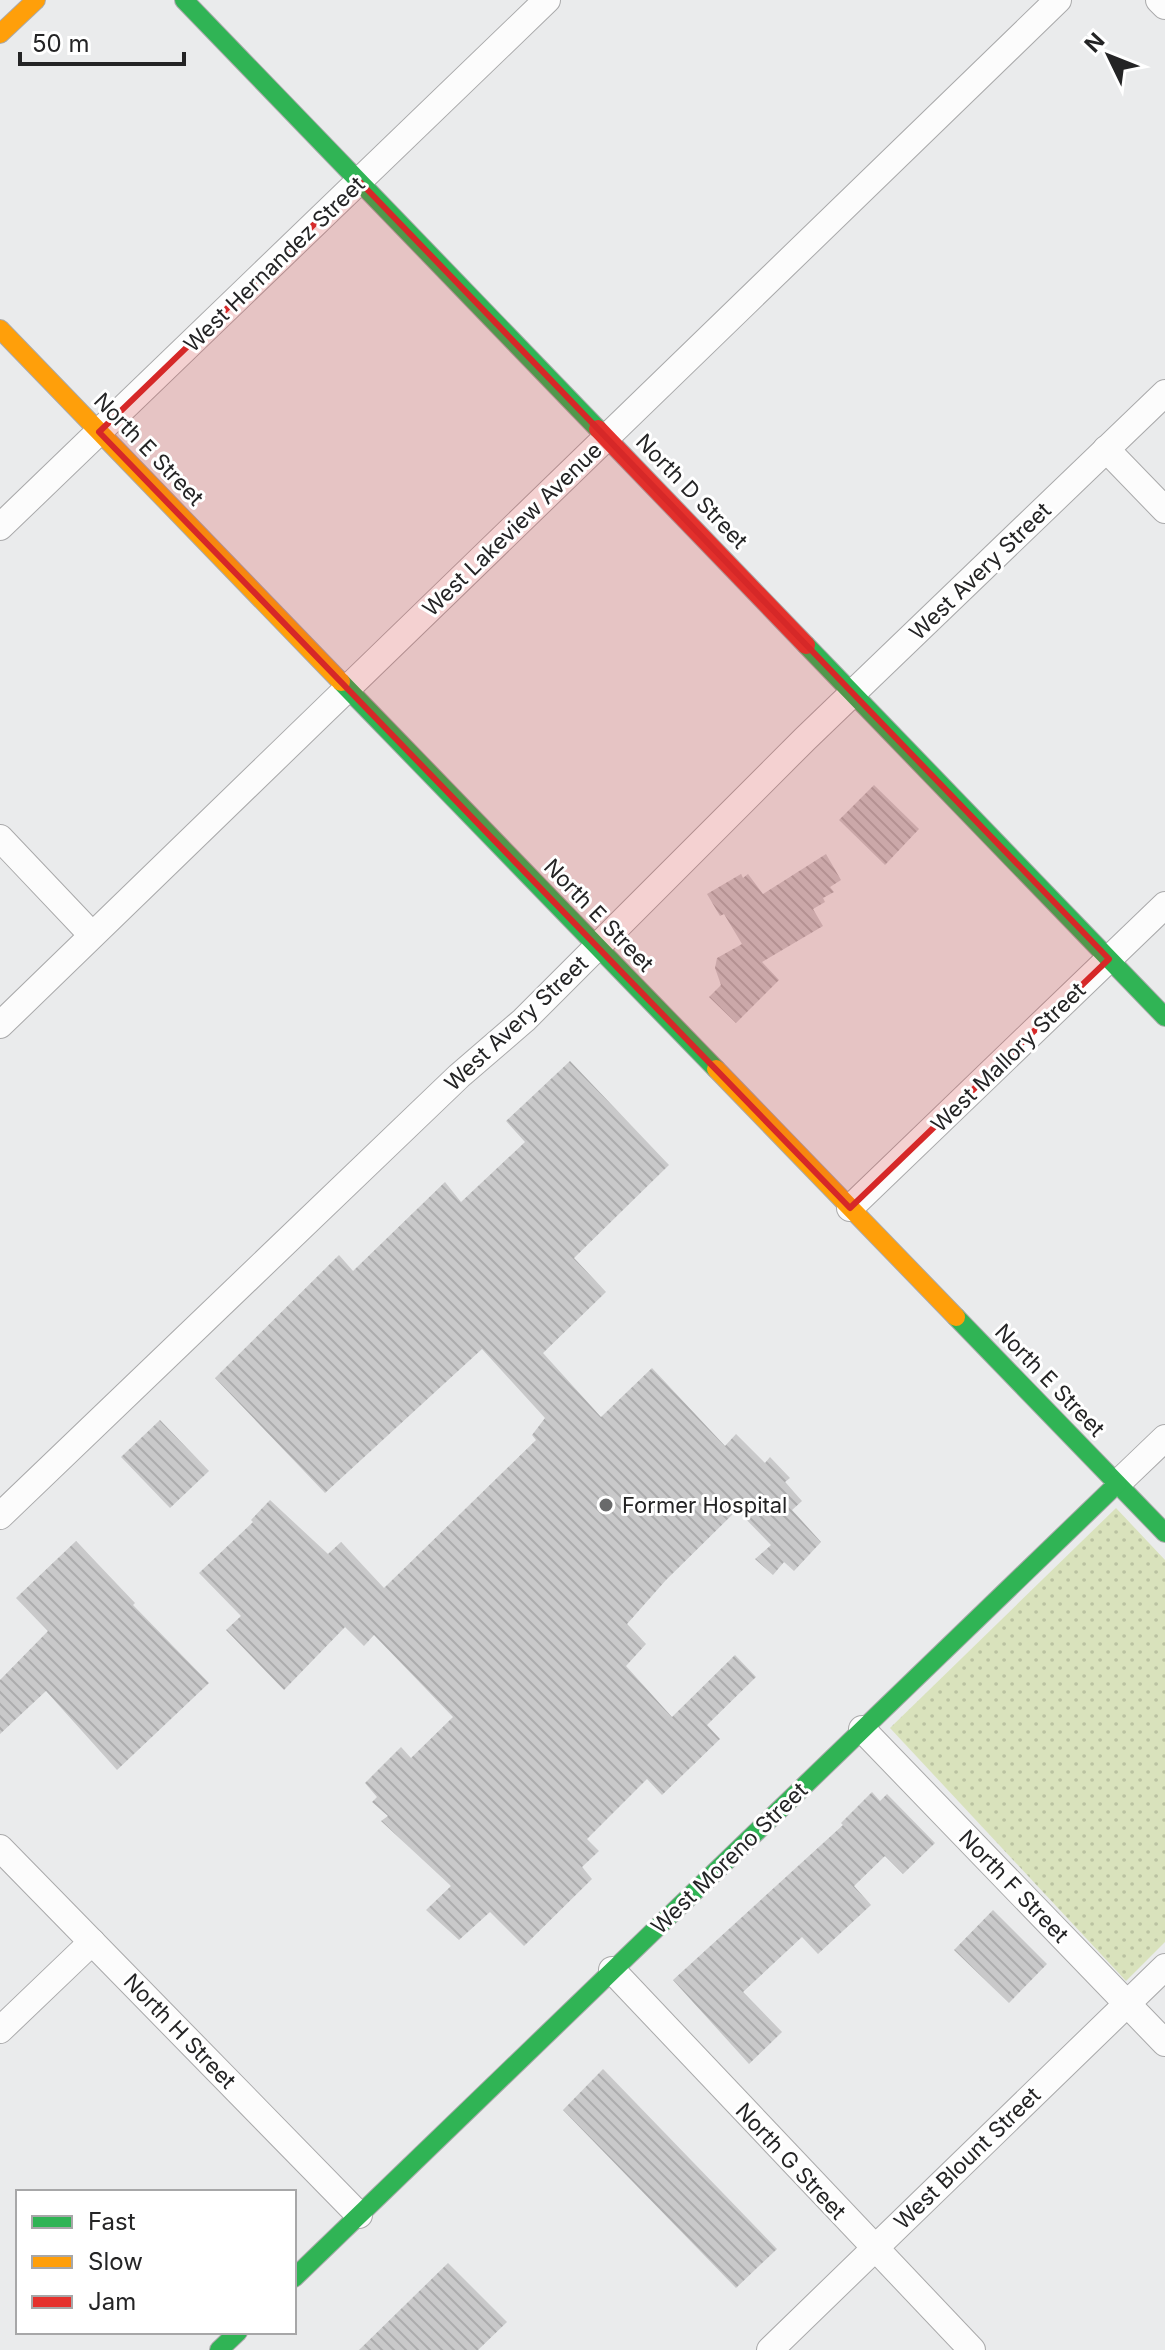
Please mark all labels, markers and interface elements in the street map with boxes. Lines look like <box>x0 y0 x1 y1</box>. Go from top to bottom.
scale bar <box>20 16 184 66</box>
north arrow <box>1069 16 1149 96</box>
text: N <box>1079 27 1110 57</box>
text: 50 m <box>32 29 90 58</box>
street label: West Hernandez Street <box>178 171 370 357</box>
street label: North E Street <box>89 387 209 511</box>
street label: North D Street <box>631 428 753 554</box>
street label: West Lakeview Avenue <box>417 437 607 621</box>
street label: West Avery Street <box>904 497 1056 645</box>
street label: North E Street <box>539 853 659 977</box>
street label: West Avery Street <box>439 950 593 1096</box>
street label: West Mallory Street <box>926 977 1090 1137</box>
street label: North E Street <box>990 1318 1110 1442</box>
place label: Former Hospital <box>622 1492 787 1518</box>
marker: Former Hospital <box>597 1496 615 1514</box>
street label: West Moreno Street <box>646 1777 812 1939</box>
street label: North F Street <box>954 1824 1074 1948</box>
street label: North H Street <box>119 1968 241 2094</box>
street label: West Blount Street <box>889 2082 1045 2234</box>
street label: North G Street <box>731 2097 851 2225</box>
legend <box>16 2190 296 2334</box>
text: Fast <box>88 2207 136 2236</box>
text: Slow <box>88 2247 143 2276</box>
text: Jam <box>88 2287 136 2316</box>

